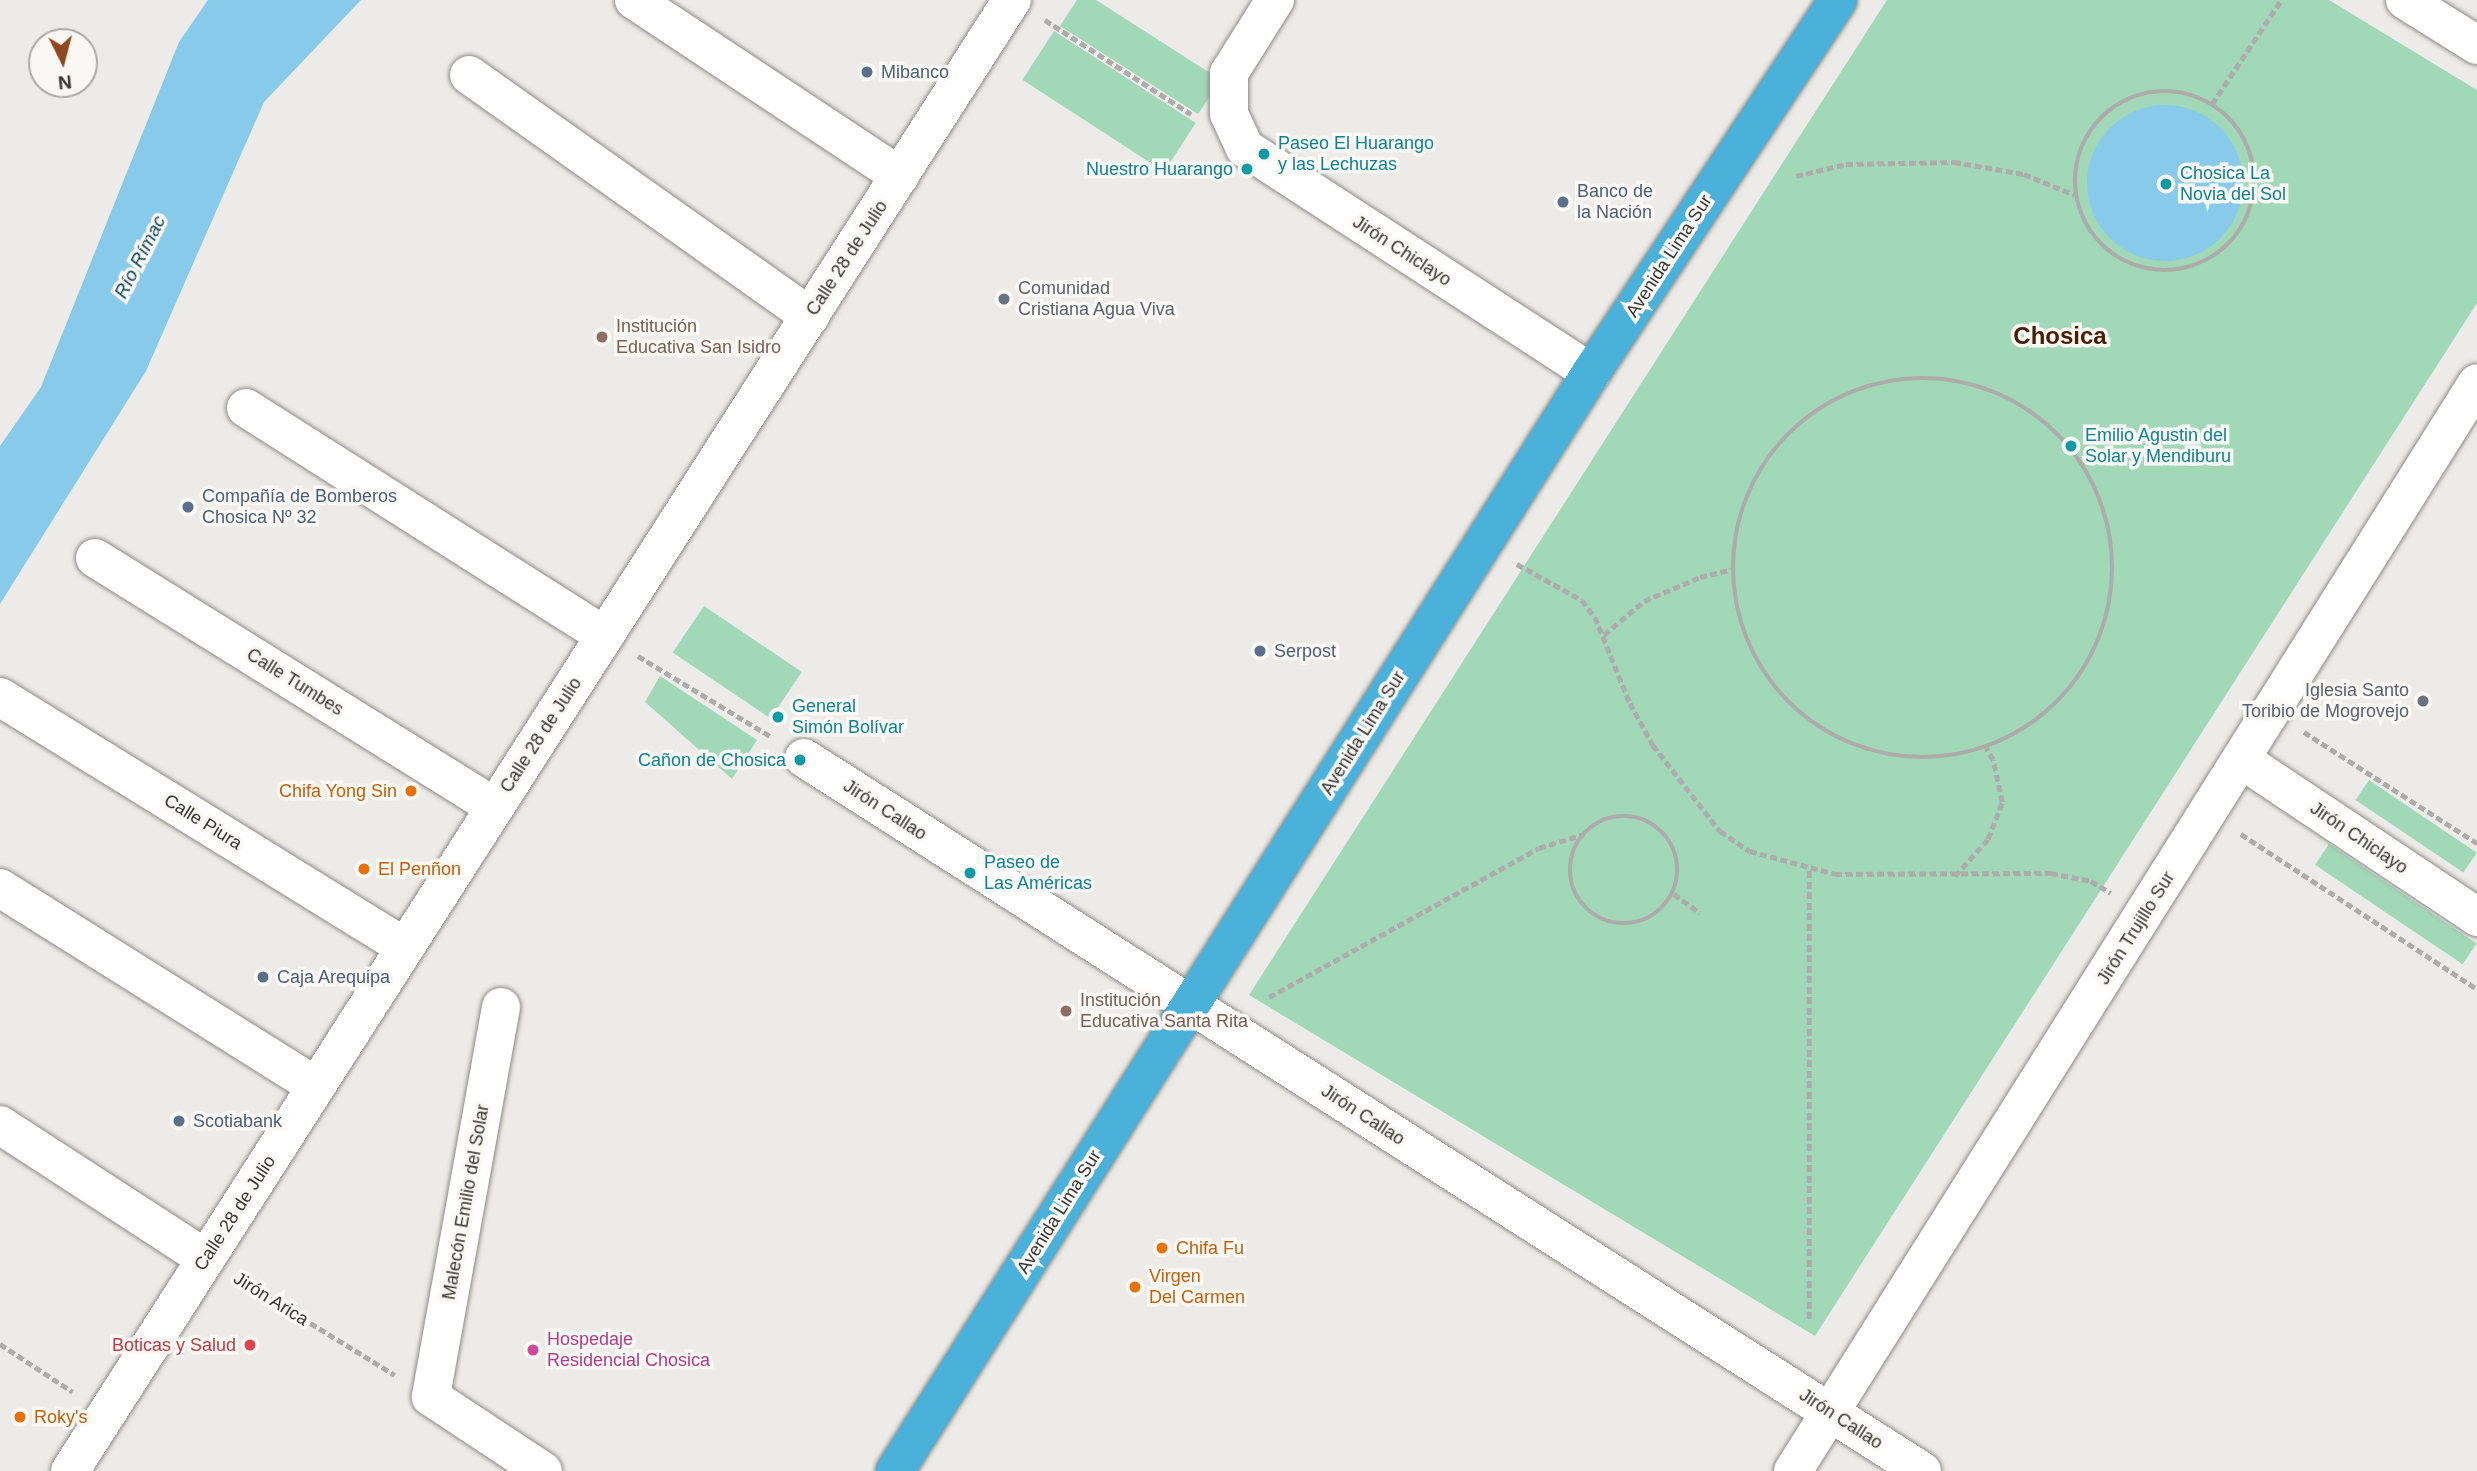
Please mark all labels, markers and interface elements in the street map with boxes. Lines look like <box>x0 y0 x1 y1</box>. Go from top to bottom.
north arrow <box>28 28 98 98</box>
place label: Mibanco <box>881 61 949 83</box>
marker: Mibanco <box>859 64 875 80</box>
text: N <box>57 71 73 94</box>
place label: Paseo El Huarango y las Lechuzas <box>1278 133 1434 176</box>
marker: Paseo El Huarango y las Lechuzas <box>1256 146 1272 162</box>
place label: Nuestro Huarango <box>1086 158 1233 180</box>
marker: Nuestro Huarango <box>1239 161 1255 177</box>
place label: Chosica La Novia del Sol <box>2180 163 2286 206</box>
marker: Chosica La Novia del Sol <box>2158 176 2174 192</box>
place label: Banco de la Nación <box>1577 181 1653 224</box>
street label: Avenida Lima Sur <box>1621 191 1717 321</box>
marker: Banco de la Nación <box>1555 194 1571 210</box>
street label: Calle 28 de Julio <box>802 196 892 320</box>
street label: Jirón Chiclayo <box>1349 211 1455 291</box>
water label: Río Rímac <box>109 212 171 302</box>
place label: Comunidad Cristiana Agua Viva <box>1018 278 1176 320</box>
marker: Comunidad Cristiana Agua Viva <box>996 291 1012 307</box>
place label: Institución Educativa San Isidro <box>616 316 781 358</box>
district label: Chosica <box>2013 322 2107 350</box>
marker: Institución Educativa San Isidro <box>594 329 610 345</box>
place label: Emilio Agustin del Solar y Mendiburu <box>2085 425 2231 467</box>
marker: Emilio Agustin del Solar y Mendiburu <box>2063 438 2079 454</box>
place label: Compañía de Bomberos Chosica Nº 32 <box>202 486 397 528</box>
marker: Compañía de Bomberos Chosica Nº 32 <box>180 499 196 515</box>
place label: Serpost <box>1274 640 1336 662</box>
marker: Serpost <box>1252 643 1268 659</box>
street label: Calle Tumbes <box>242 644 348 720</box>
street label: Avenida Lima Sur <box>1316 667 1410 799</box>
street label: Calle 28 de Julio <box>496 673 586 797</box>
place label: Iglesia Santo Toribio de Mogrovejo <box>2242 680 2409 722</box>
marker: Iglesia Santo Toribio de Mogrovejo <box>2415 693 2431 709</box>
place label: General Simón Bolívar <box>792 696 904 738</box>
marker: General Simón Bolívar <box>770 709 786 725</box>
place label: Cañon de Chosica <box>638 749 786 771</box>
marker: Cañon de Chosica <box>792 752 808 768</box>
street label: Jirón Callao <box>839 775 931 845</box>
place label: Chifa Yong Sin <box>279 780 397 802</box>
marker: Chifa Yong Sin <box>403 783 419 799</box>
street label: Calle Piura <box>160 790 246 854</box>
street label: Jirón Chiclayo <box>2306 797 2412 879</box>
place label: Paseo de Las Américas <box>984 852 1093 894</box>
place label: El Penñon <box>378 858 461 880</box>
marker: El Penñon <box>356 861 372 877</box>
marker: Paseo de Las Américas <box>962 865 978 881</box>
street label: Jirón Trujillo Sur <box>2093 867 2179 989</box>
place label: Caja Arequipa <box>277 966 391 988</box>
marker: Caja Arequipa <box>255 969 271 985</box>
place label: Institución Educativa Santa Rita <box>1080 990 1248 1032</box>
marker: Institución Educativa Santa Rita <box>1058 1003 1074 1019</box>
street label: Jirón Callao <box>1317 1080 1409 1150</box>
street label: Malecón Emilio del Solar <box>438 1103 494 1301</box>
place label: Scotiabank <box>193 1110 282 1132</box>
marker: Scotiabank <box>171 1113 187 1129</box>
street label: Avenida Lima Sur <box>1012 1146 1106 1278</box>
street label: Calle 28 de Julio <box>190 1151 280 1275</box>
place label: Chifa Fu <box>1176 1237 1244 1259</box>
marker: Chifa Fu <box>1154 1240 1170 1256</box>
place label: Virgen Del Carmen <box>1149 1266 1245 1308</box>
street label: Jirón Arica <box>229 1267 313 1331</box>
marker: Virgen Del Carmen <box>1127 1279 1143 1295</box>
place label: Hospedaje Residencial Chosica <box>547 1329 710 1372</box>
place label: Boticas y Salud <box>112 1334 236 1356</box>
marker: Boticas y Salud <box>242 1337 258 1353</box>
marker: Hospedaje Residencial Chosica <box>525 1342 541 1358</box>
street label: Jirón Callao <box>1795 1384 1887 1454</box>
place label: Roky's <box>34 1406 87 1428</box>
marker: Roky's <box>12 1409 28 1425</box>

